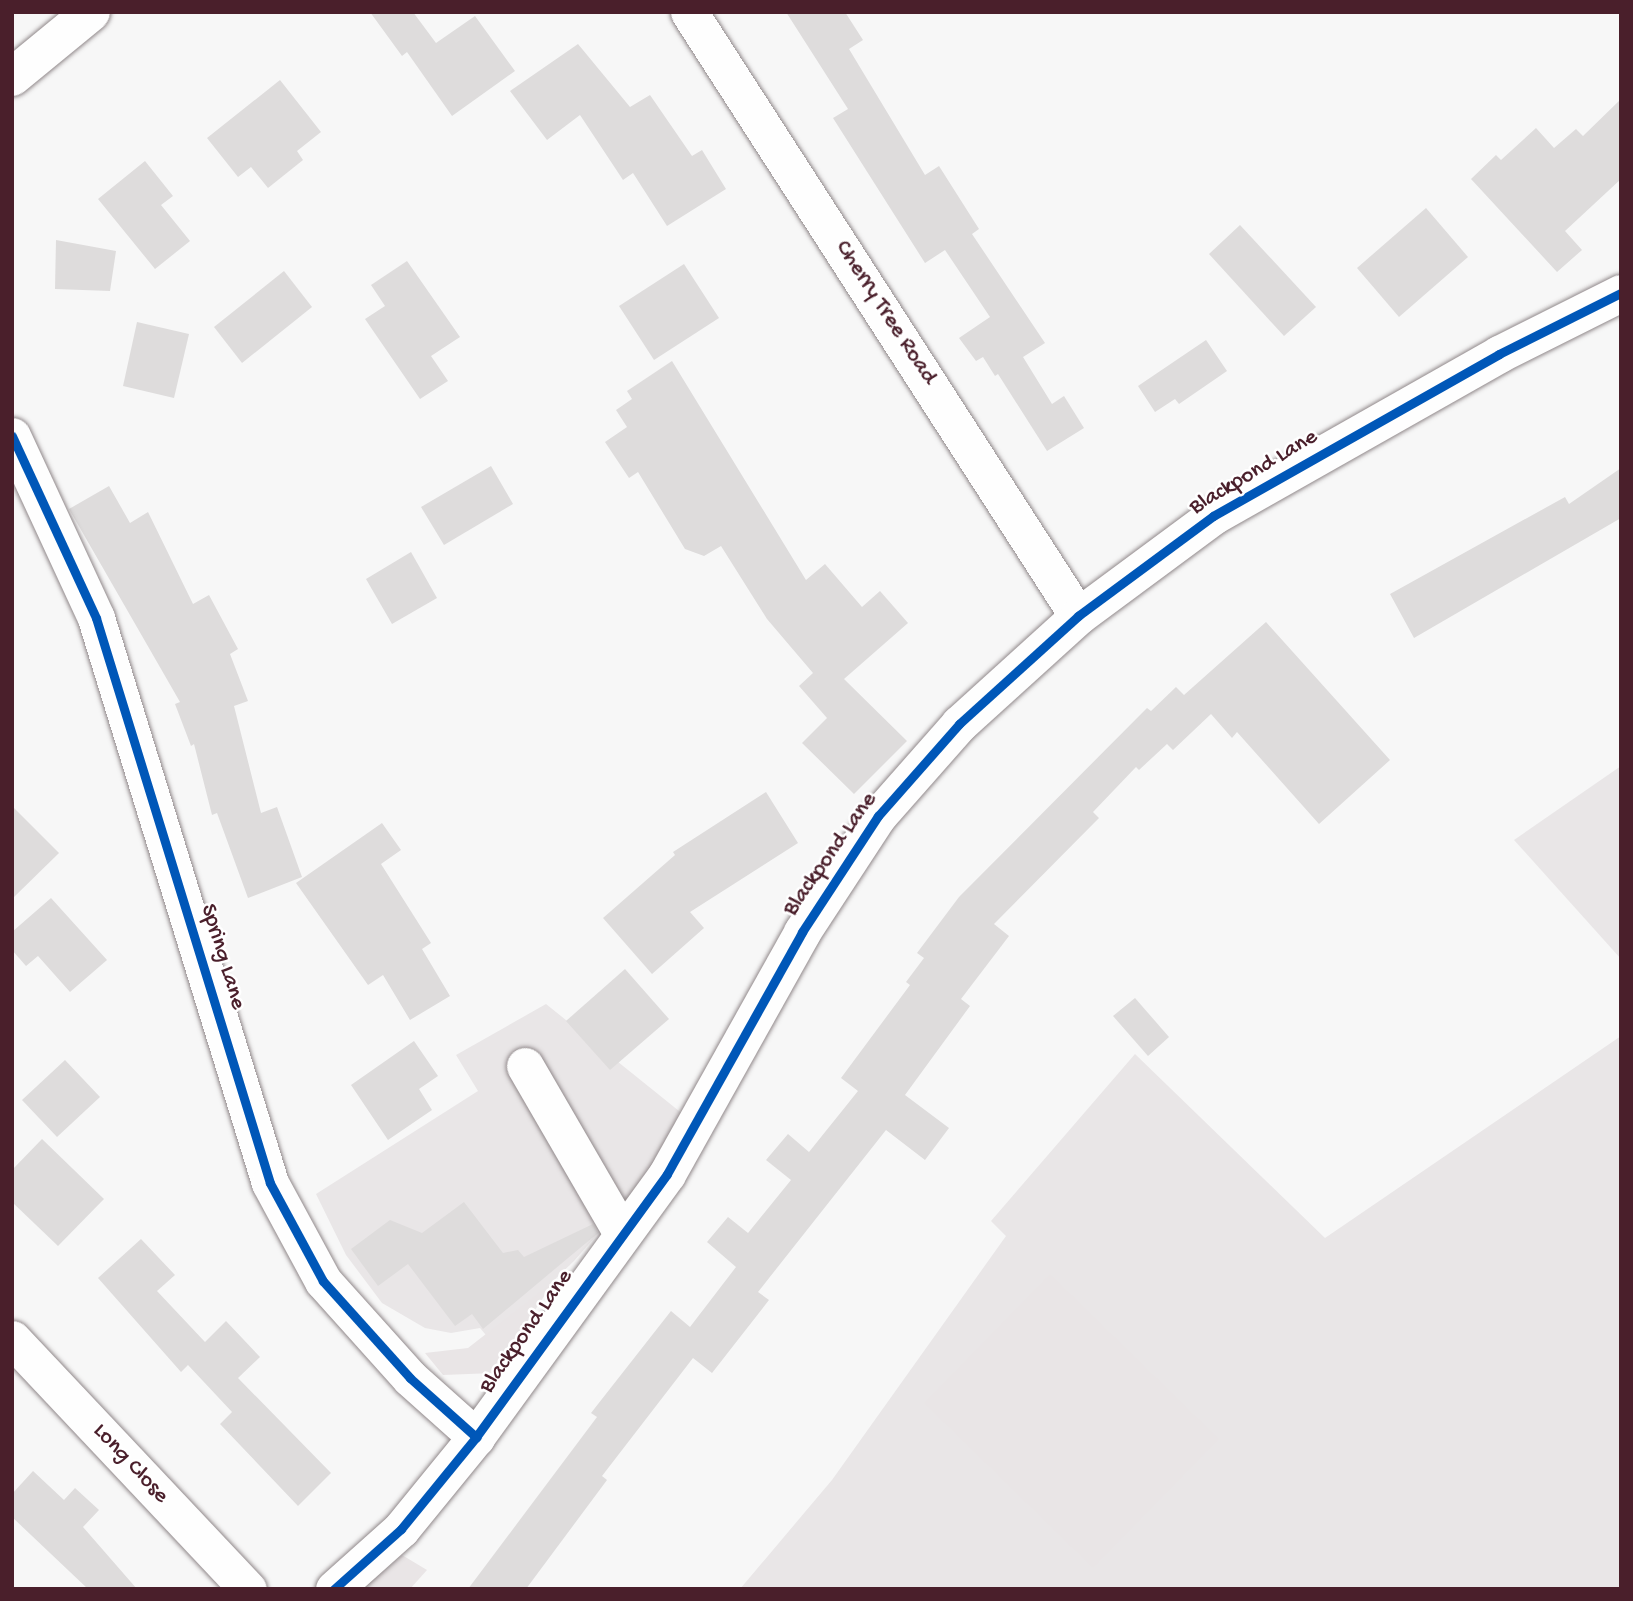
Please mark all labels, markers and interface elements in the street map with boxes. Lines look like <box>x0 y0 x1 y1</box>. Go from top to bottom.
street label: Cherry Tree Road <box>828 236 942 390</box>
street label: Blackpond Lane <box>1185 424 1323 522</box>
street label: Blackpond Lane <box>778 788 884 922</box>
street label: Spring Lane <box>193 901 251 1013</box>
street label: Blackpond Lane <box>474 1265 580 1399</box>
street label: Long Close <box>86 1418 174 1510</box>

